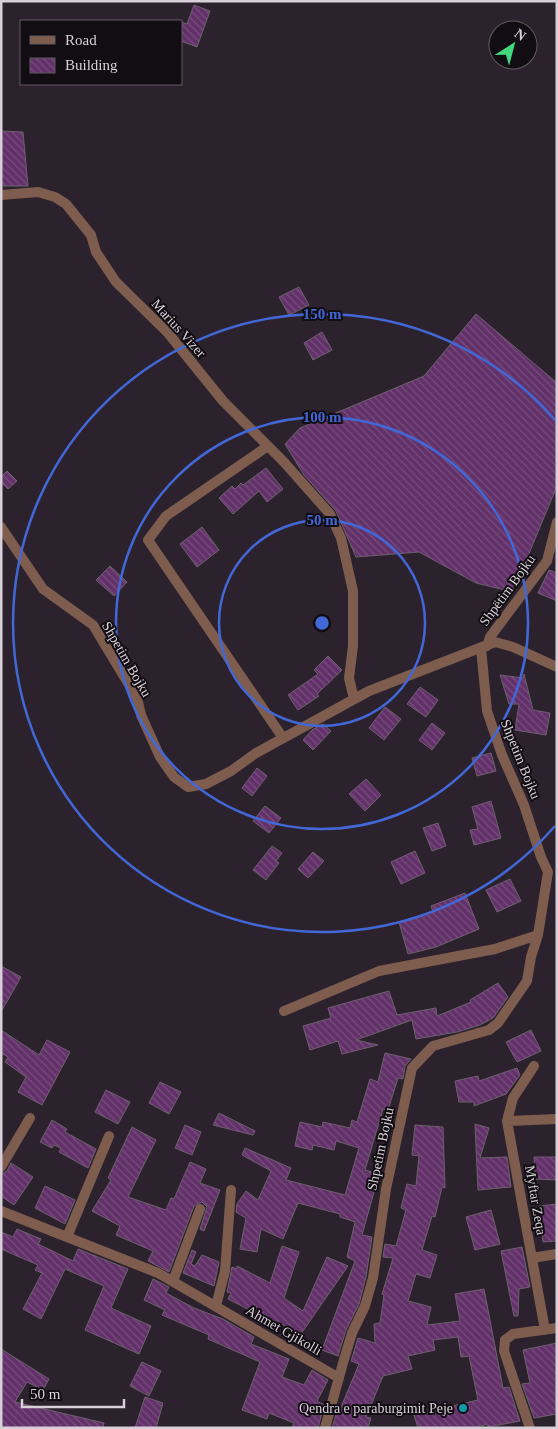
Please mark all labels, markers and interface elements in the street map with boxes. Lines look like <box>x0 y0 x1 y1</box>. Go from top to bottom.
legend <box>20 20 182 85</box>
north arrow <box>488 20 538 70</box>
text: N <box>512 26 529 44</box>
text: Road <box>65 32 97 48</box>
text: Building <box>65 57 118 73</box>
street label: Marius Vizer <box>149 296 209 361</box>
text: 150 m <box>303 306 342 322</box>
text: 100 m <box>303 409 342 425</box>
text: 50 m <box>306 512 338 528</box>
street label: Shpëtim Bojku <box>477 552 538 629</box>
centre of rings <box>313 614 331 632</box>
street label: Shpetim Bojku <box>99 619 154 700</box>
street label: Shpetim Bojku <box>498 717 543 801</box>
street label: Shpetim Bojku <box>364 1106 397 1192</box>
street label: Myftar Zeqa <box>522 1164 549 1237</box>
street label: Ahmet Gjikolli <box>243 1303 324 1358</box>
scale bar <box>22 1376 125 1408</box>
text: 50 m <box>30 1386 61 1402</box>
place label: Qendra e paraburgimit Peje <box>299 1401 453 1416</box>
marker: Qendra e paraburgimit Peje <box>457 1402 469 1414</box>

